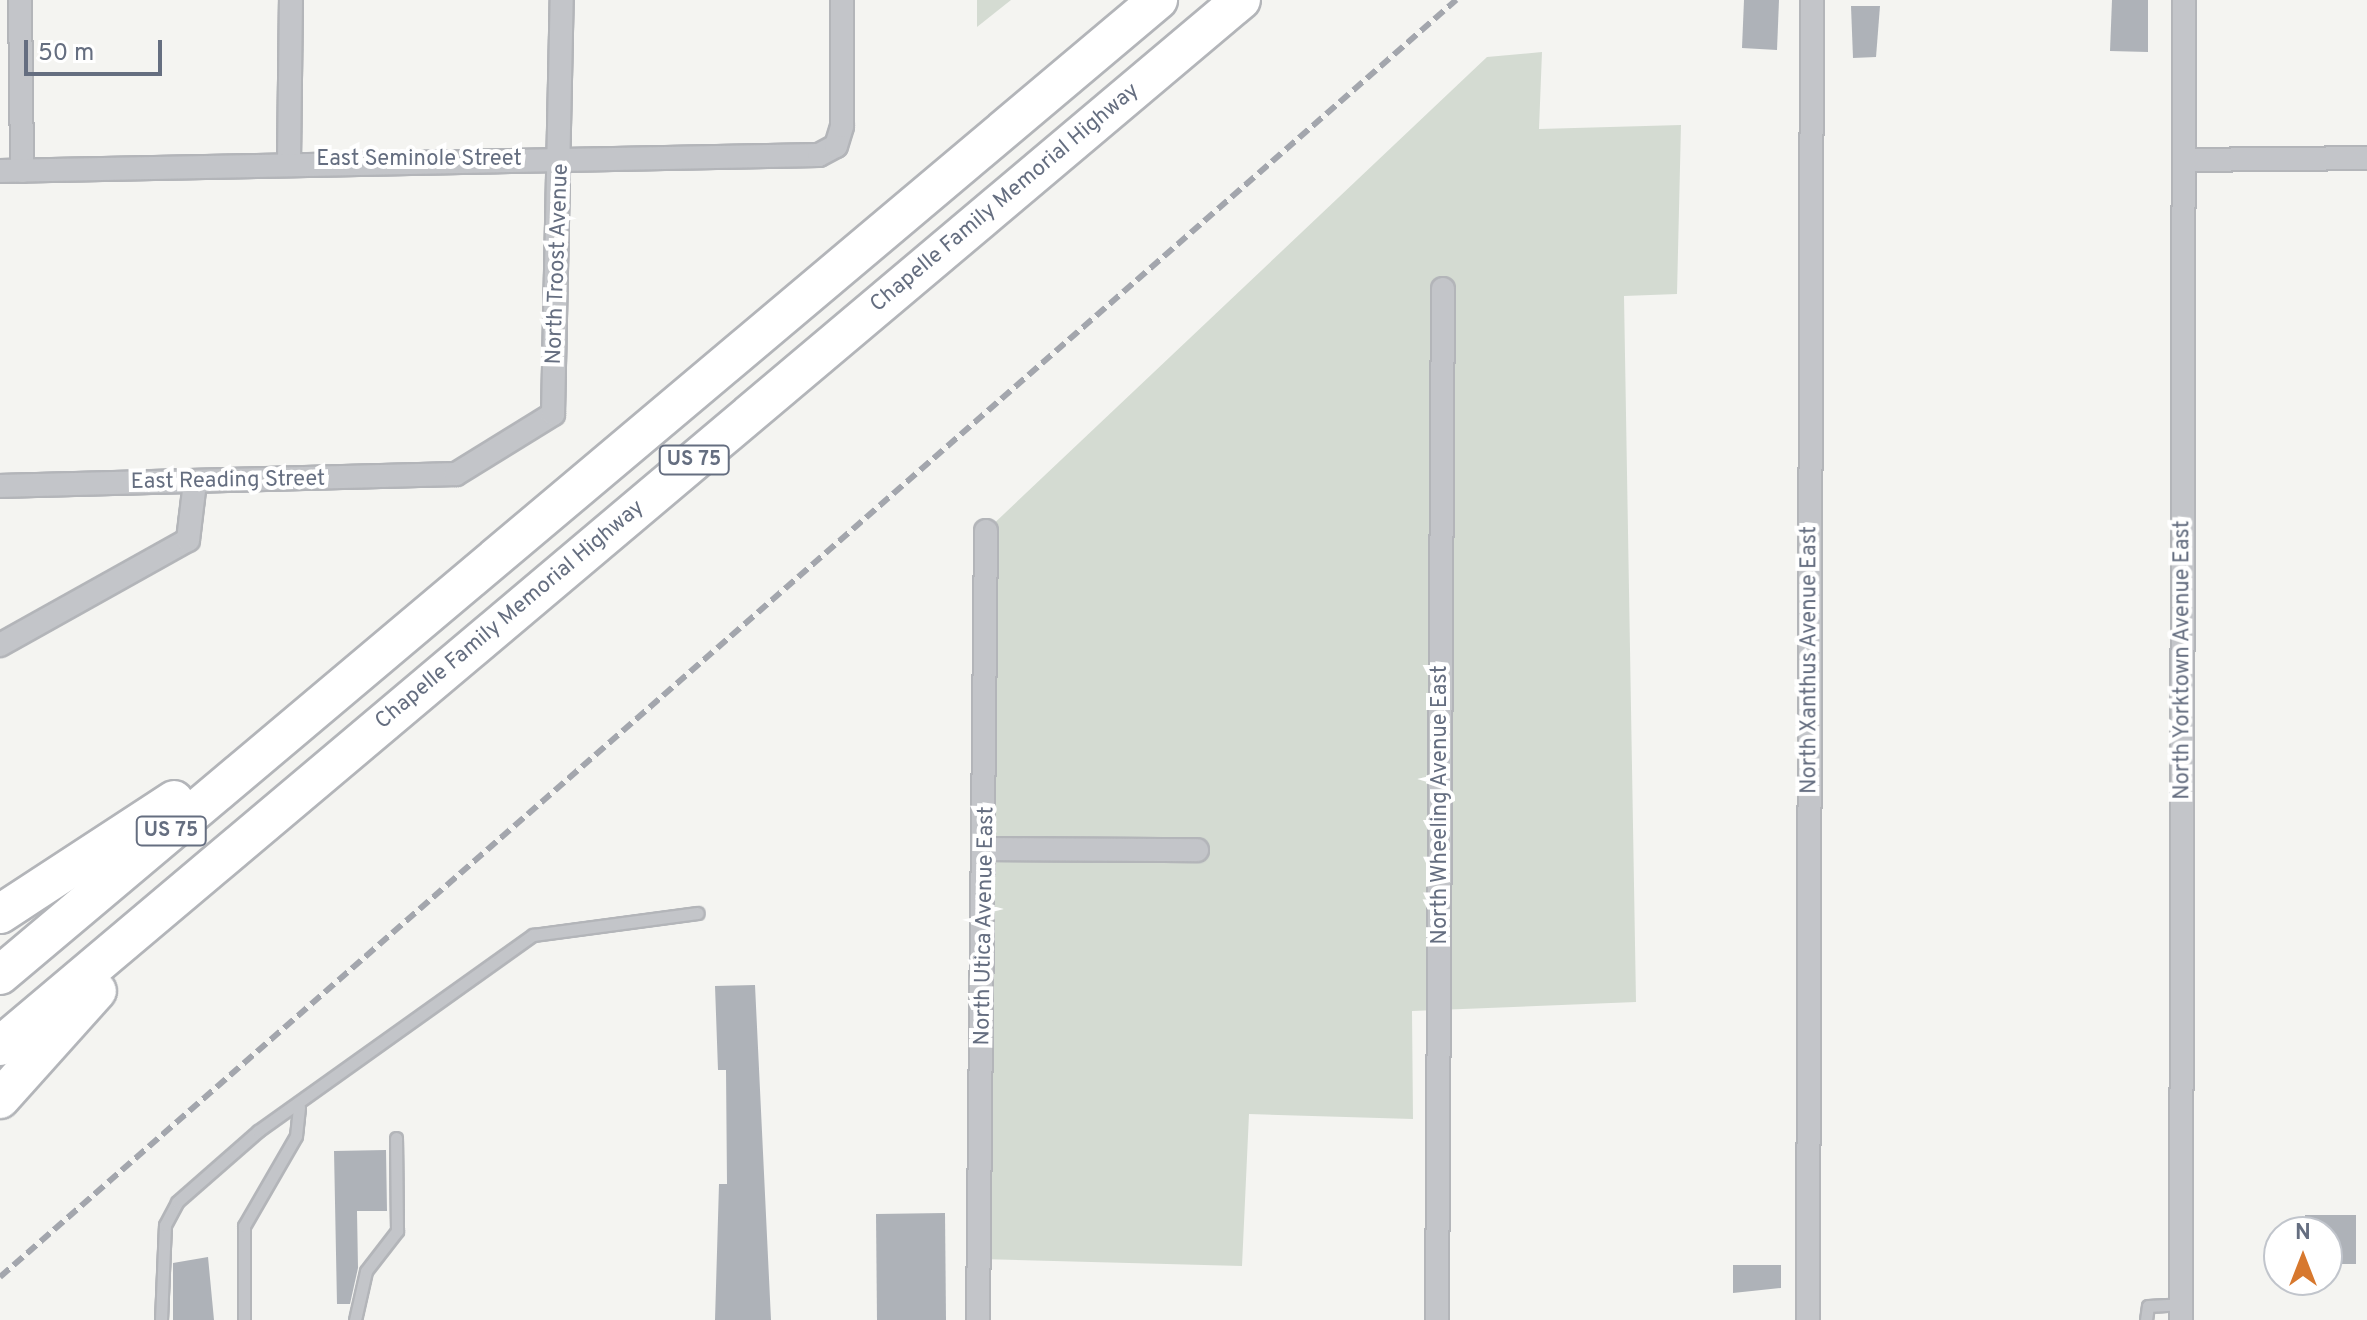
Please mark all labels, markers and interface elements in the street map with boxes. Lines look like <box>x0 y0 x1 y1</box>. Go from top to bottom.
scale bar <box>28 24 166 74</box>
text: 50 m <box>38 39 94 69</box>
street label: Chapelle Family Memorial Highway <box>865 78 1145 318</box>
street label: East Seminole Street <box>316 147 522 173</box>
street label: North Troost Avenue <box>541 162 575 366</box>
road number: US 75 <box>658 444 730 476</box>
street label: East Reading Street <box>130 466 326 496</box>
street label: Chapelle Family Memorial Highway <box>370 495 650 735</box>
street label: North Yorktown Avenue East <box>2170 519 2196 801</box>
street label: North Xanthus Avenue East <box>1797 526 1823 794</box>
street label: North Wheeling Avenue East <box>1428 665 1454 945</box>
street label: North Utica Avenue East <box>970 806 1000 1046</box>
road number: US 75 <box>135 815 207 847</box>
north arrow <box>2263 1216 2343 1296</box>
text: N <box>2295 1220 2311 1247</box>

